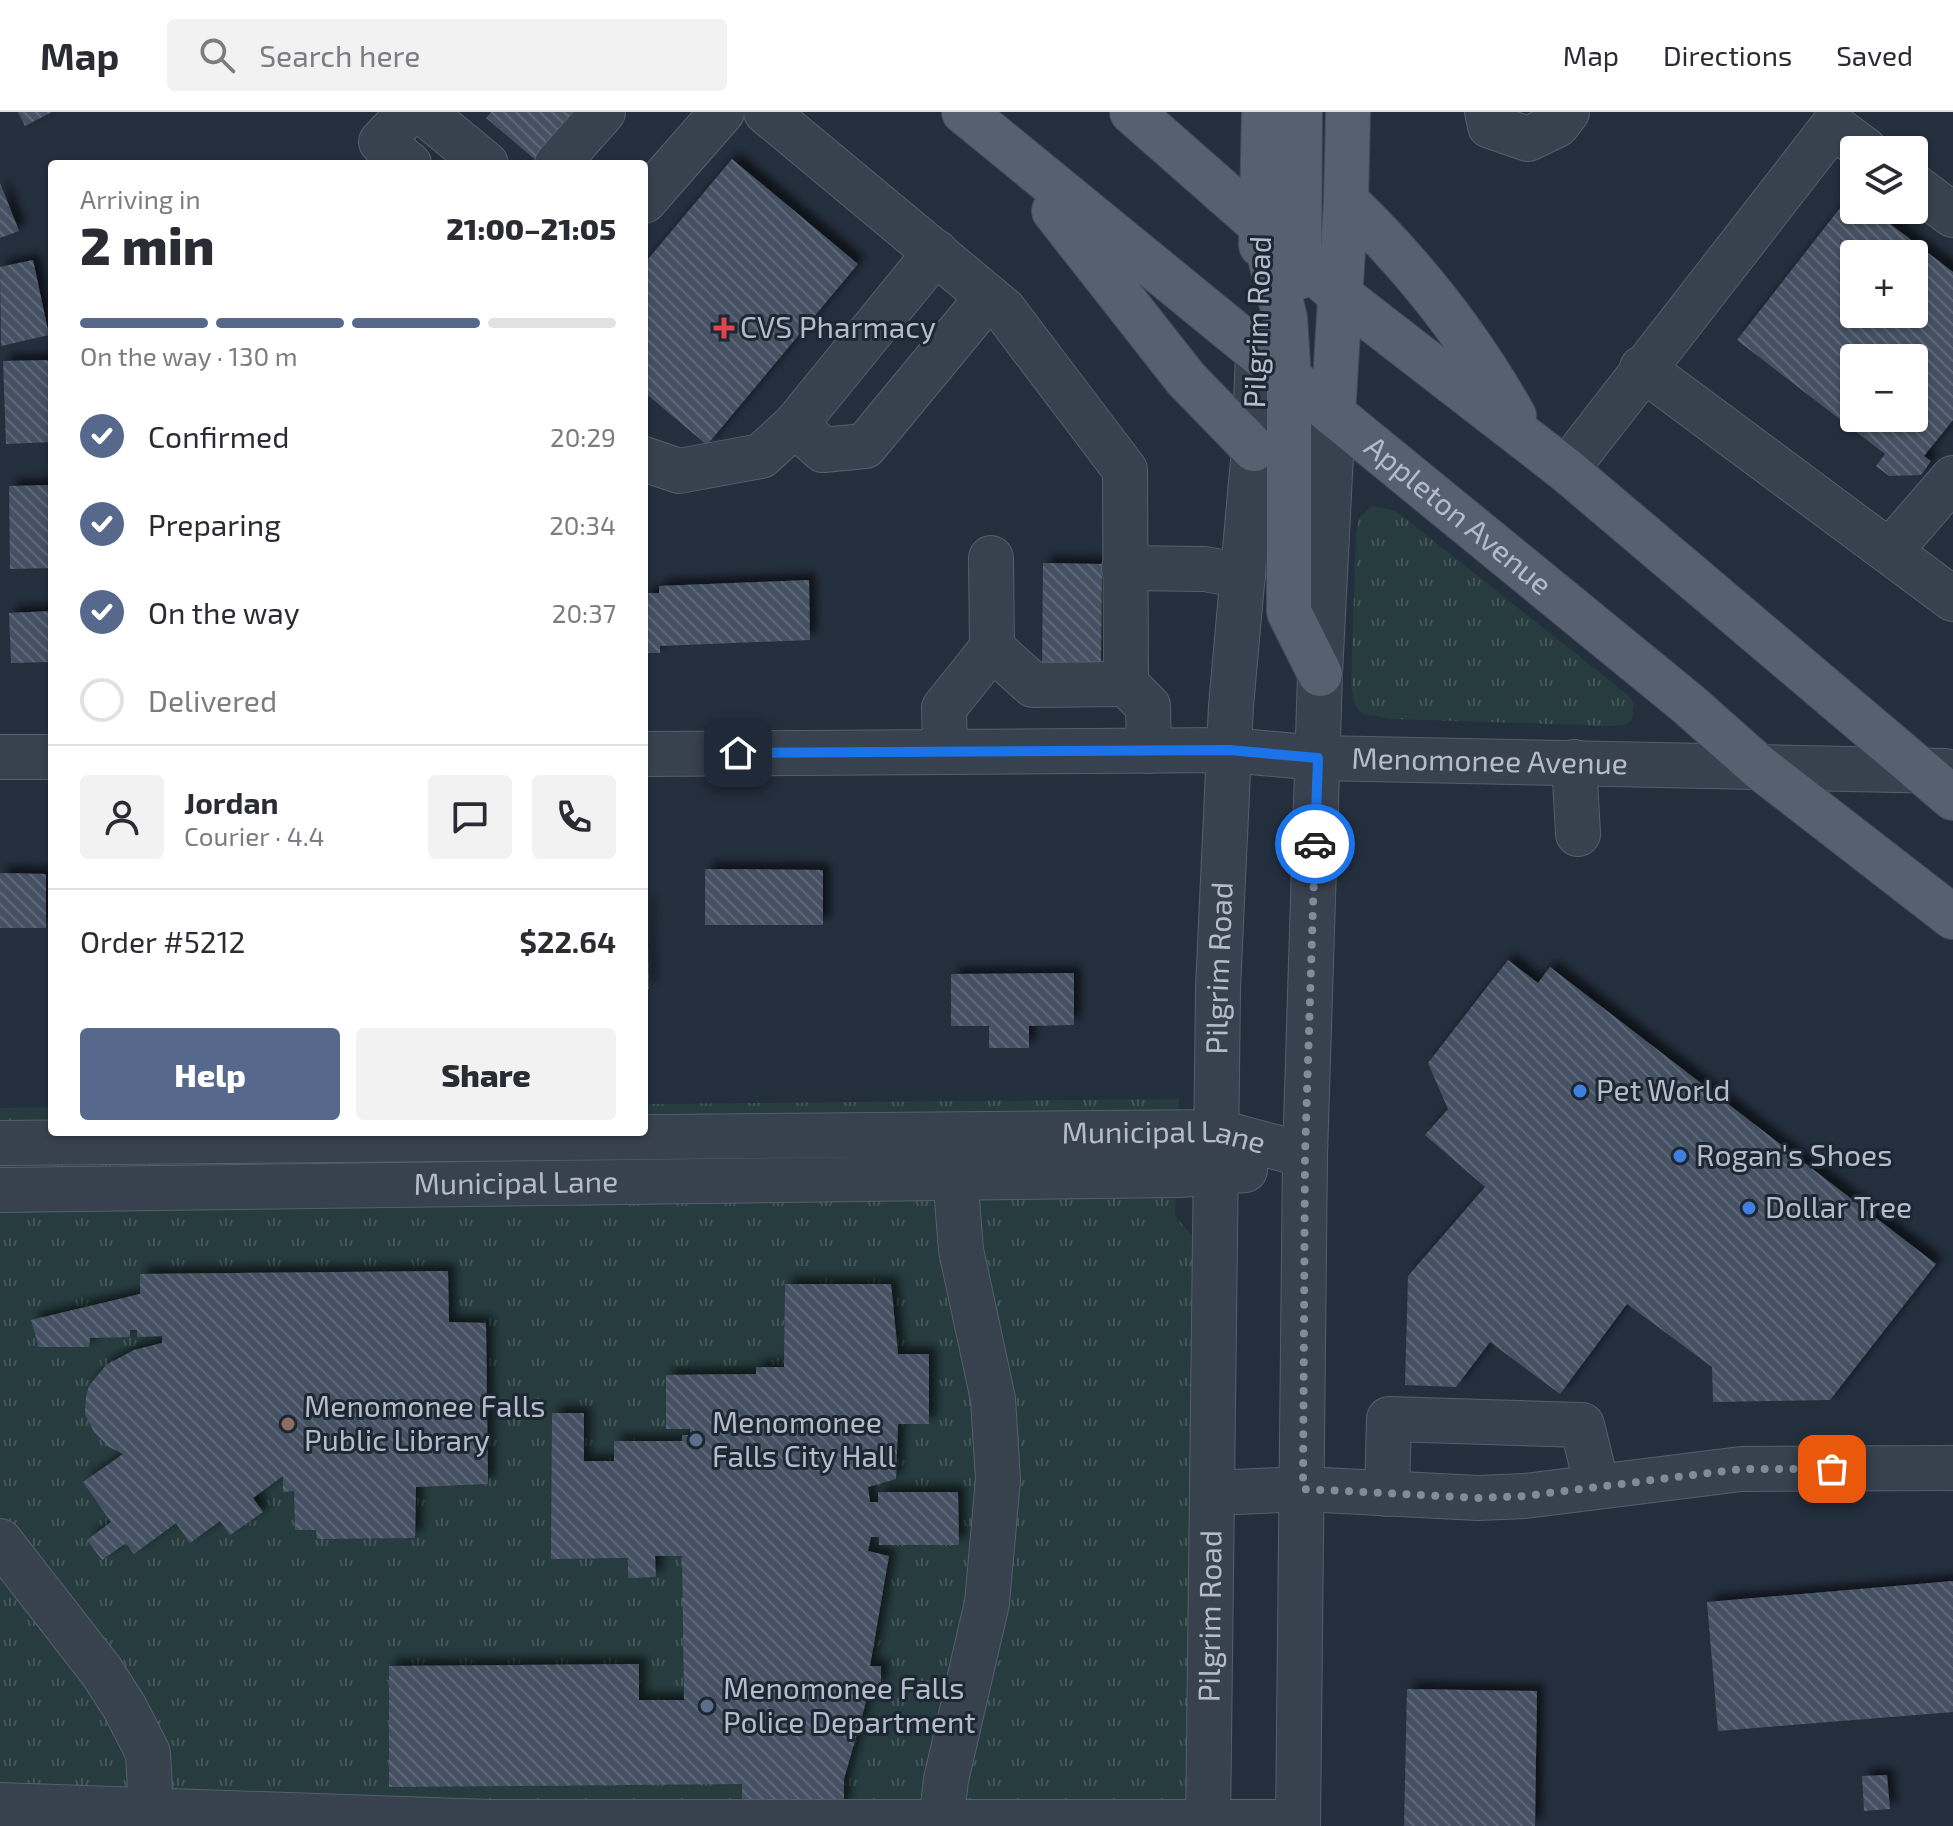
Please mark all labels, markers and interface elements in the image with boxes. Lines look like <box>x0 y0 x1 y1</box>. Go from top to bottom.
search box <box>167 19 727 91</box>
text: Map <box>40 32 119 78</box>
icon: search <box>195 33 239 77</box>
text: Search here <box>259 37 420 73</box>
text: Map <box>1563 38 1619 72</box>
text: Directions <box>1663 38 1792 72</box>
text: Saved <box>1836 38 1913 72</box>
map controls <box>1840 136 1928 432</box>
button: layers <box>1840 136 1928 224</box>
text: Arriving in <box>80 183 201 214</box>
text: 21:00–21:05 <box>446 210 616 246</box>
text: 2 min <box>80 213 215 275</box>
street label: Pilgrim Road <box>1235 235 1277 409</box>
button: + <box>1840 240 1928 328</box>
place label: CVS Pharmacy <box>740 308 936 344</box>
marker: CVS Pharmacy <box>715 319 733 337</box>
text: On the way · 130 m <box>80 340 298 371</box>
button: − <box>1840 344 1928 432</box>
icon: check <box>80 414 124 458</box>
text: Confirmed <box>148 418 289 454</box>
text: 20:29 <box>550 421 616 452</box>
street label: Appleton Avenue <box>1358 427 1560 601</box>
icon: check <box>80 502 124 546</box>
text: Preparing <box>148 506 281 542</box>
text: 20:34 <box>549 509 616 540</box>
icon: check <box>80 590 124 634</box>
text: On the way <box>148 594 300 630</box>
text: 20:37 <box>552 597 616 628</box>
text: Delivered <box>148 682 277 718</box>
pin <box>704 719 772 787</box>
icon: home <box>716 731 760 775</box>
street label: Menomonee Avenue <box>1351 739 1628 780</box>
button: person <box>80 775 164 859</box>
button: chat <box>428 775 512 859</box>
button: phone <box>532 775 616 859</box>
text: Jordan <box>184 784 279 820</box>
courier <box>1275 804 1355 884</box>
text: Courier · 4.4 <box>184 820 325 851</box>
icon: car <box>1293 822 1337 866</box>
street label: Pilgrim Road <box>1197 881 1239 1054</box>
text: Order #5212 <box>80 923 245 959</box>
text: $22.64 <box>520 923 616 959</box>
button: Help <box>80 1028 340 1120</box>
button: Share <box>356 1028 616 1120</box>
place label: Pet World <box>1596 1071 1730 1107</box>
marker: Pet World <box>1571 1082 1589 1100</box>
street label: Municipal Lane <box>1061 1112 1270 1160</box>
place label: Rogan's Shoes <box>1696 1136 1892 1172</box>
marker: Rogan's Shoes <box>1671 1147 1689 1165</box>
street label: Municipal Lane <box>413 1162 618 1201</box>
place label: Dollar Tree <box>1765 1188 1912 1224</box>
marker: Dollar Tree <box>1740 1199 1758 1217</box>
place label: Menomonee Falls Public Library <box>304 1387 546 1457</box>
place label: Menomonee Falls City Hall <box>712 1403 896 1473</box>
marker: Menomonee Falls Public Library <box>279 1415 297 1433</box>
marker: Menomonee Falls City Hall <box>687 1431 705 1449</box>
pin <box>1798 1435 1866 1503</box>
icon: bag <box>1810 1447 1854 1491</box>
street label: Pilgrim Road <box>1189 1530 1228 1702</box>
place label: Menomonee Falls Police Department <box>723 1669 976 1739</box>
marker: Menomonee Falls Police Department <box>698 1697 716 1715</box>

